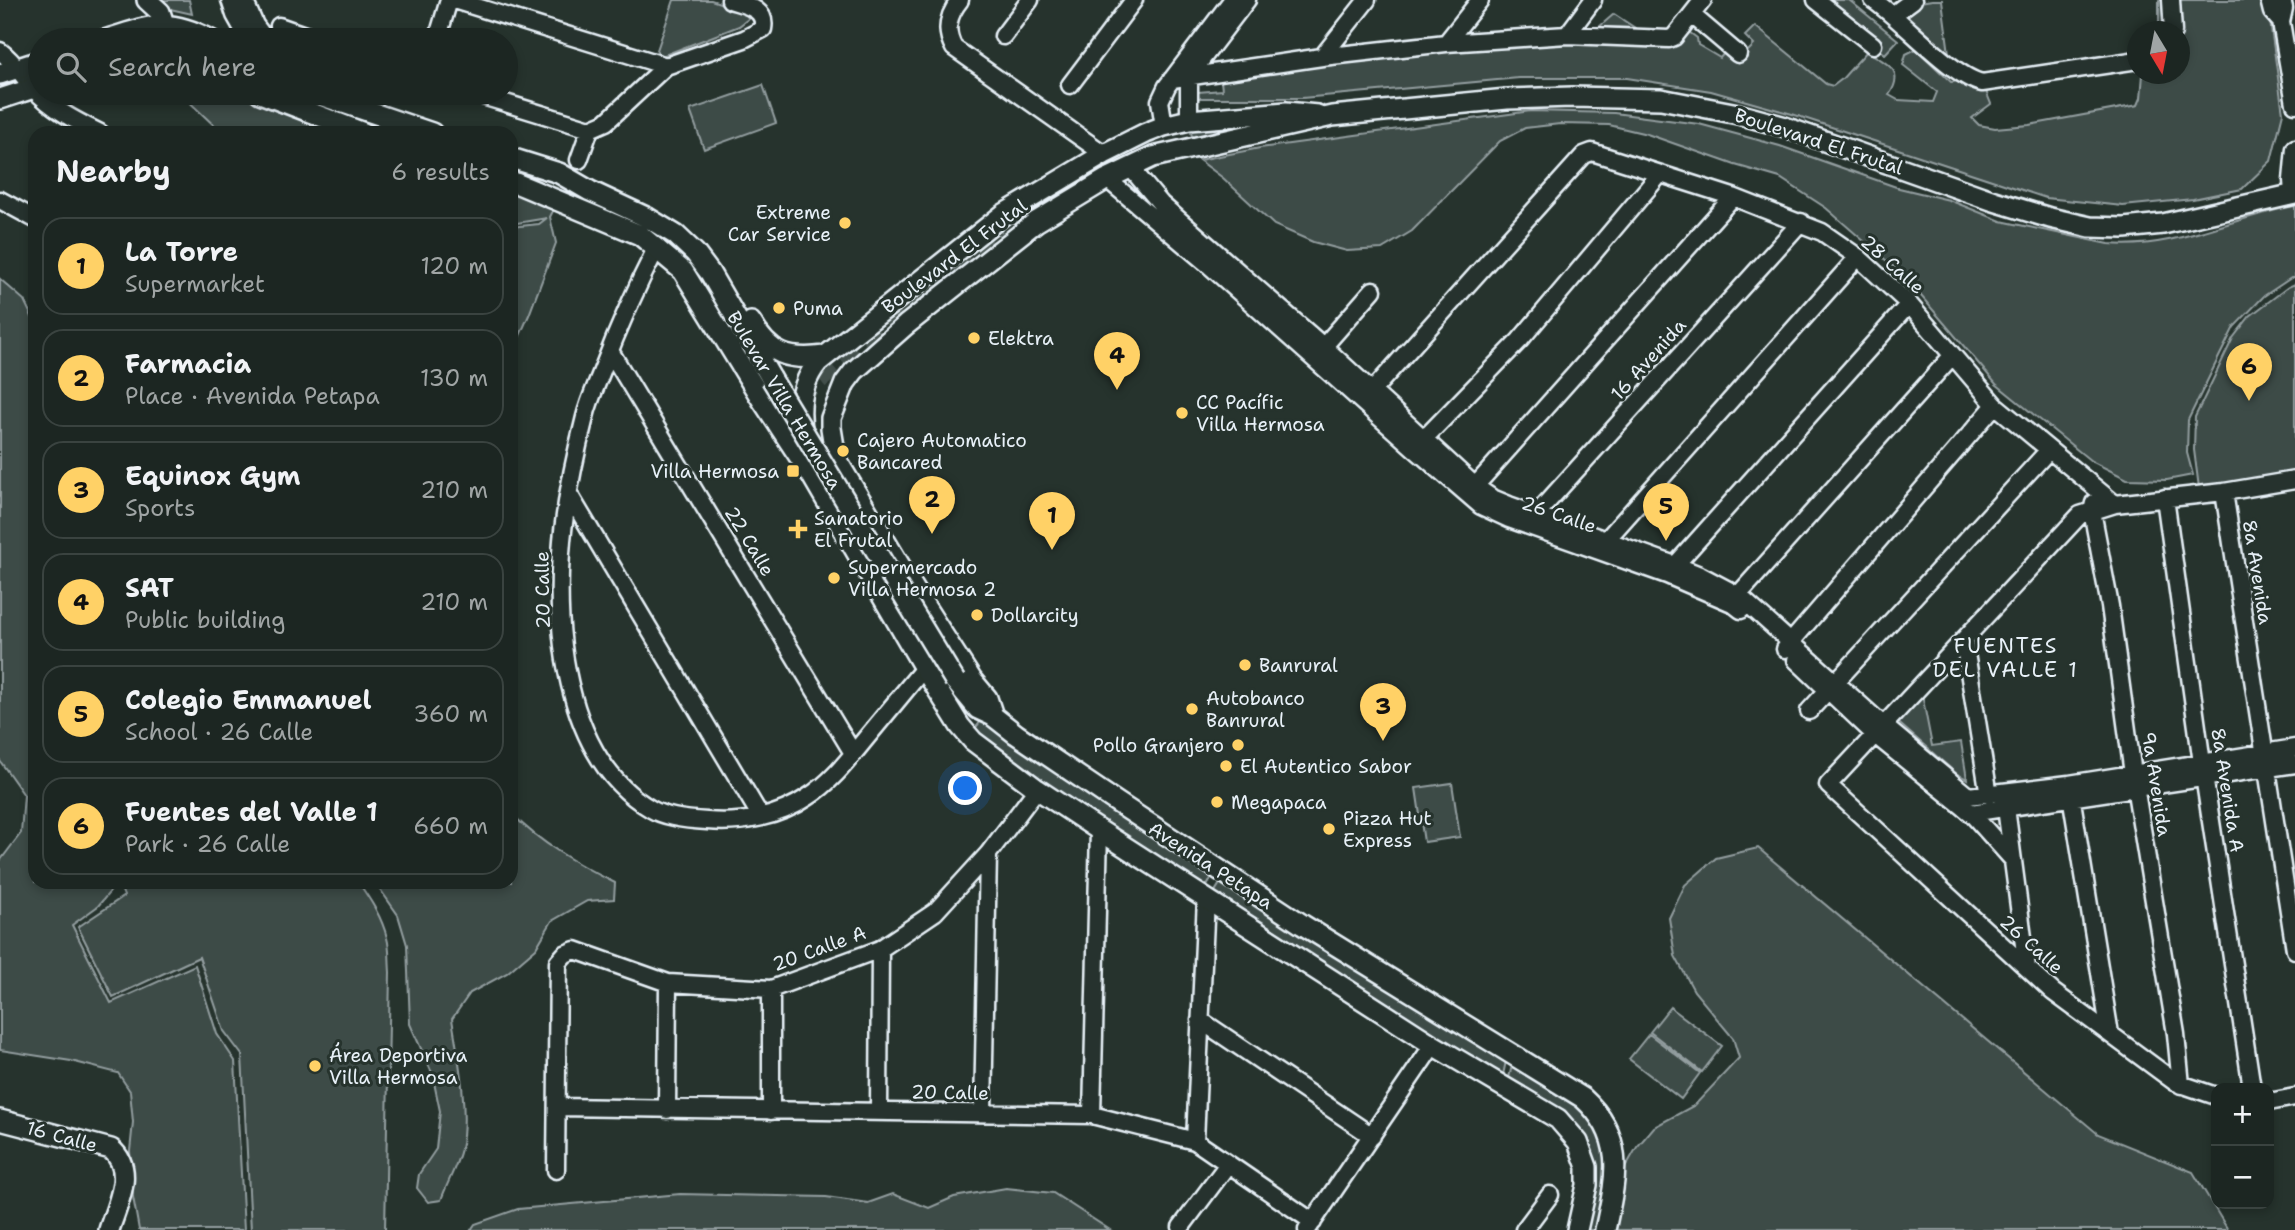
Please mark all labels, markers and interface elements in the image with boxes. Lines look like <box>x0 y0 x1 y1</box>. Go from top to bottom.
north arrow <box>2127 21 2190 84</box>
search box <box>28 28 518 105</box>
icon: search <box>52 48 90 86</box>
text: Search here <box>108 49 257 84</box>
street label: Boulevard El Frutal <box>1731 102 1907 181</box>
text: Nearby <box>56 151 171 192</box>
text: 6 results <box>391 157 490 187</box>
street label: Boulevard El Frutal <box>876 193 1032 319</box>
place label: Extreme Car Service <box>728 200 831 247</box>
marker: Extreme Car Service <box>837 215 853 231</box>
street label: 28 Calle <box>1855 229 1930 300</box>
text: La Torre <box>125 234 238 269</box>
text: 1 <box>76 251 86 281</box>
text: 120 m <box>420 251 488 281</box>
text: Supermarket <box>125 269 265 299</box>
place label: Puma <box>793 296 843 321</box>
marker: Puma <box>771 300 787 316</box>
street label: Bulevar Villa Hermosa <box>721 307 848 494</box>
street label: 16 Avenida <box>1605 313 1692 405</box>
place label: Elektra <box>988 326 1054 351</box>
marker: Elektra <box>966 330 982 346</box>
pin: 4 <box>1094 332 1140 390</box>
pin: 6 <box>2226 343 2272 401</box>
text: Farmacia <box>125 346 251 381</box>
text: 2 <box>73 363 89 393</box>
text: 130 m <box>420 363 488 393</box>
text: Place · Avenida Petapa <box>125 381 380 411</box>
place label: CC Pacífic Villa Hermosa <box>1196 390 1325 437</box>
marker: CC Pacífic Villa Hermosa <box>1174 405 1190 421</box>
place label: Cajero Automatico Bancared <box>857 428 1027 475</box>
marker: Cajero Automatico Bancared <box>835 443 851 459</box>
text: Equinox Gym <box>125 458 301 493</box>
place label: Villa Hermosa <box>650 459 779 484</box>
marker: Villa Hermosa <box>785 463 801 479</box>
text: 3 <box>73 475 89 505</box>
text: 210 m <box>420 475 488 505</box>
pin: 2 <box>909 476 955 534</box>
pin: 5 <box>1643 483 1689 541</box>
street label: 26 Calle <box>1518 490 1600 539</box>
pin: 1 <box>1029 492 1075 550</box>
text: Sports <box>125 493 196 523</box>
street label: 22 Calle <box>719 502 780 581</box>
place label: Sanatorio El Frutal <box>814 506 903 553</box>
street label: 8a Avenida <box>2237 518 2278 626</box>
marker: Sanatorio El Frutal <box>788 519 808 539</box>
street label: 20 Calle <box>529 551 556 629</box>
place label: Supermercado Villa Hermosa 2 <box>848 555 996 602</box>
text: SAT <box>125 570 174 605</box>
marker: Supermercado Villa Hermosa 2 <box>826 570 842 586</box>
text: 4 <box>73 587 89 617</box>
text: 210 m <box>420 587 488 617</box>
place label: Dollarcity <box>991 603 1079 628</box>
text: Public building <box>125 605 285 635</box>
marker: Dollarcity <box>969 607 985 623</box>
district label: FUENTES DEL VALLE 1 <box>1933 632 2079 684</box>
place label: Banrural <box>1259 653 1338 678</box>
marker: Banrural <box>1237 657 1253 673</box>
text: Colegio Emmanuel <box>125 682 371 717</box>
pin: 3 <box>1360 683 1406 741</box>
place label: Autobanco Banrural <box>1206 686 1305 733</box>
text: 5 <box>74 699 88 729</box>
text: 360 m <box>413 699 488 729</box>
marker: Autobanco Banrural <box>1184 701 1200 717</box>
text: School · 26 Calle <box>125 717 313 747</box>
street label: 8a Avenida A <box>2205 726 2250 854</box>
street label: 9a Avenida <box>2136 730 2177 838</box>
place label: Pollo Granjero <box>1093 733 1224 758</box>
marker: Pollo Granjero <box>1230 737 1246 753</box>
place label: El Autentico Sabor <box>1240 754 1412 779</box>
marker: El Autentico Sabor <box>1218 758 1234 774</box>
your location <box>948 771 982 805</box>
place label: Megapaca <box>1231 790 1327 815</box>
text: Fuentes del Valle 1 <box>125 794 378 829</box>
marker: Megapaca <box>1209 794 1225 810</box>
place label: Pizza Hut Express <box>1343 806 1432 853</box>
text: 6 <box>73 811 89 841</box>
text: 660 m <box>413 811 488 841</box>
street label: Avenida Petapa <box>1144 816 1278 915</box>
marker: Pizza Hut Express <box>1321 821 1337 837</box>
text: Park · 26 Calle <box>125 829 290 859</box>
street label: 26 Calle <box>1995 909 2069 980</box>
street label: 20 Calle A <box>769 920 870 977</box>
place label: Área Deportiva Villa Hermosa <box>329 1042 468 1090</box>
marker: Área Deportiva Villa Hermosa <box>307 1058 323 1074</box>
street label: 20 Calle <box>911 1079 989 1106</box>
map controls <box>2211 1083 2274 1209</box>
button: + <box>2211 1083 2274 1146</box>
street label: 16 Calle <box>24 1115 100 1158</box>
button: − <box>2211 1146 2274 1209</box>

